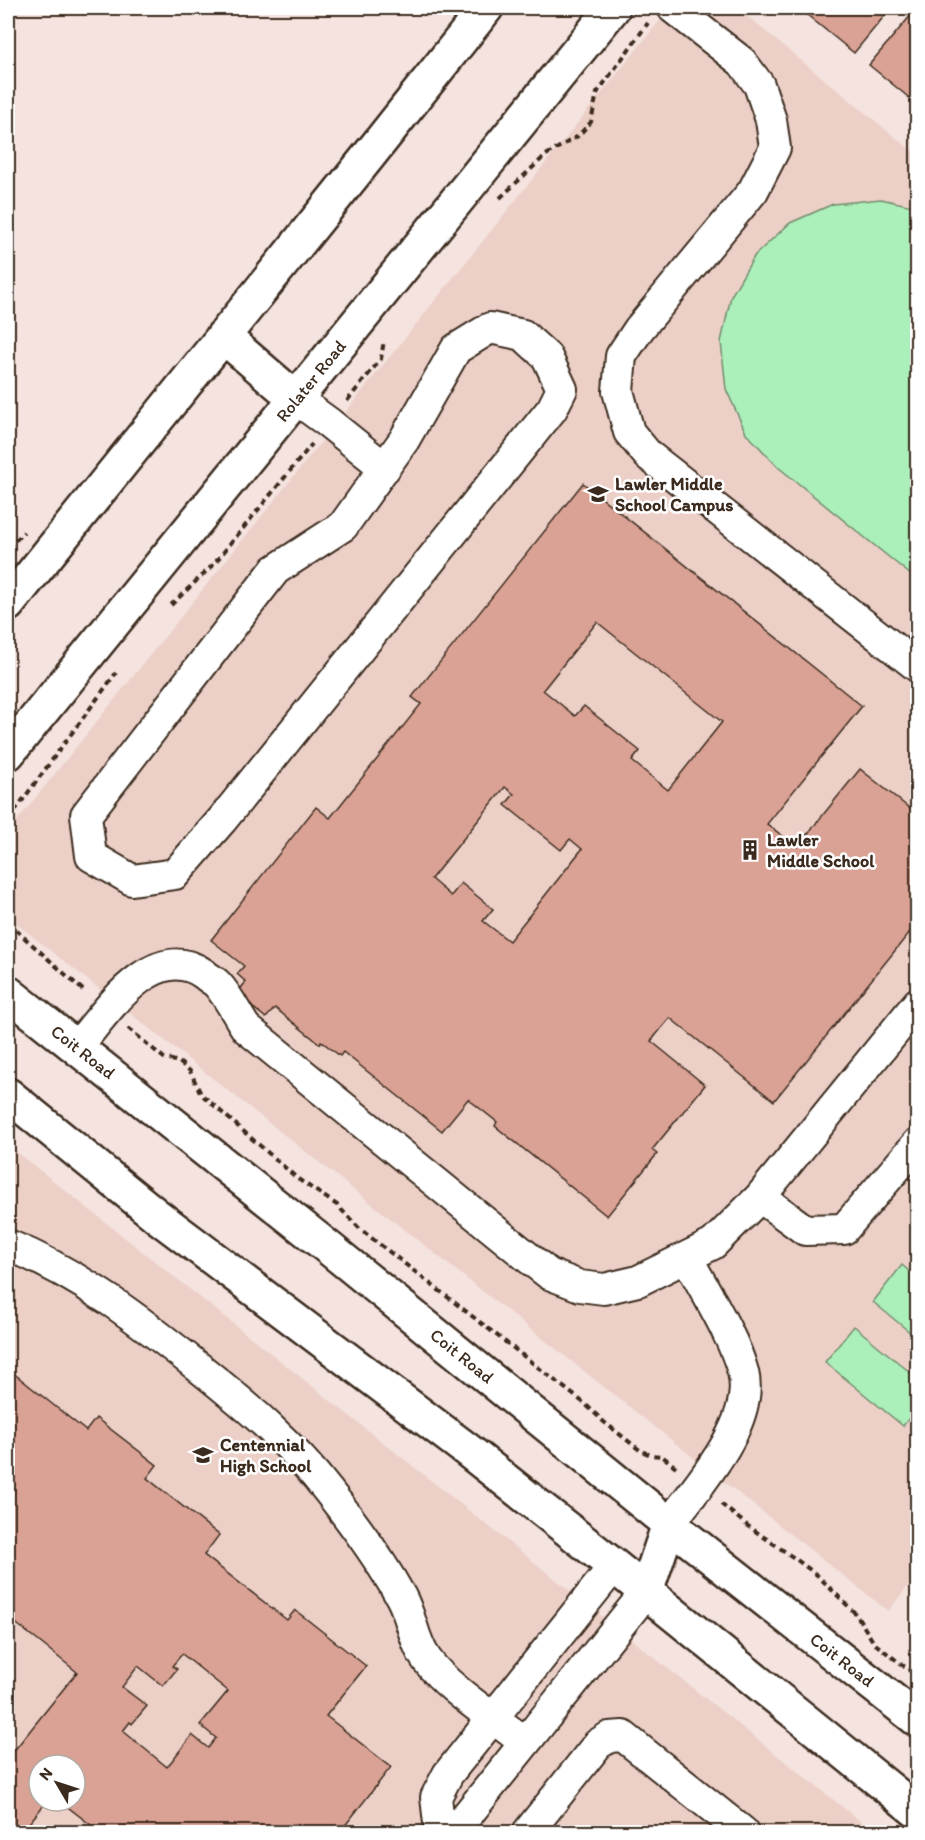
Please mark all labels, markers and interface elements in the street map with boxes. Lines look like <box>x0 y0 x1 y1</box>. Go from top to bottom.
street label: Rolater Road <box>271 335 351 427</box>
place label: Lawler Middle School Campus <box>615 473 733 516</box>
school or university icon: Lawler Middle School Campus <box>586 482 610 506</box>
place label: Lawler Middle School <box>767 829 875 872</box>
building icon: Lawler Middle School <box>738 838 762 862</box>
street label: Coit Road <box>46 1020 120 1084</box>
street label: Coit Road <box>426 1324 499 1389</box>
place label: Centennial High School <box>220 1434 312 1477</box>
school or university icon: Centennial High School <box>191 1443 215 1467</box>
street label: Coit Road <box>805 1628 879 1692</box>
north arrow <box>27 1753 87 1813</box>
text: N <box>35 1764 57 1784</box>

